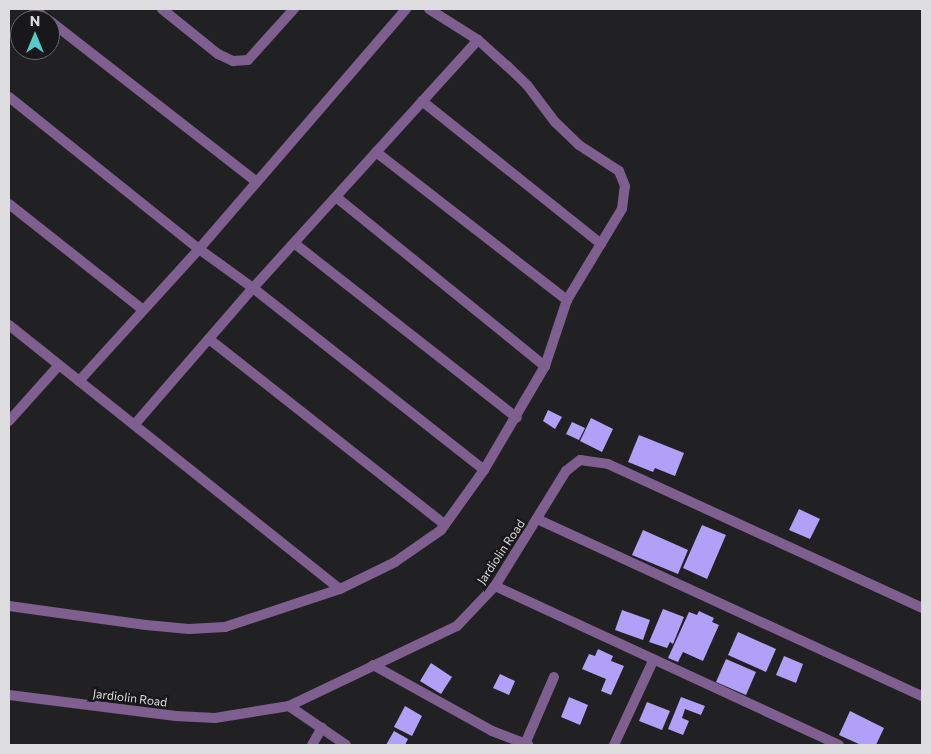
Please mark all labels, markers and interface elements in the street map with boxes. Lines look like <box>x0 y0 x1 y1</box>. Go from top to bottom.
north arrow <box>10 10 60 60</box>
text: N <box>30 12 40 29</box>
street label: Jardiolin Road <box>474 517 528 587</box>
street label: Jardiolin Road <box>92 686 168 710</box>

